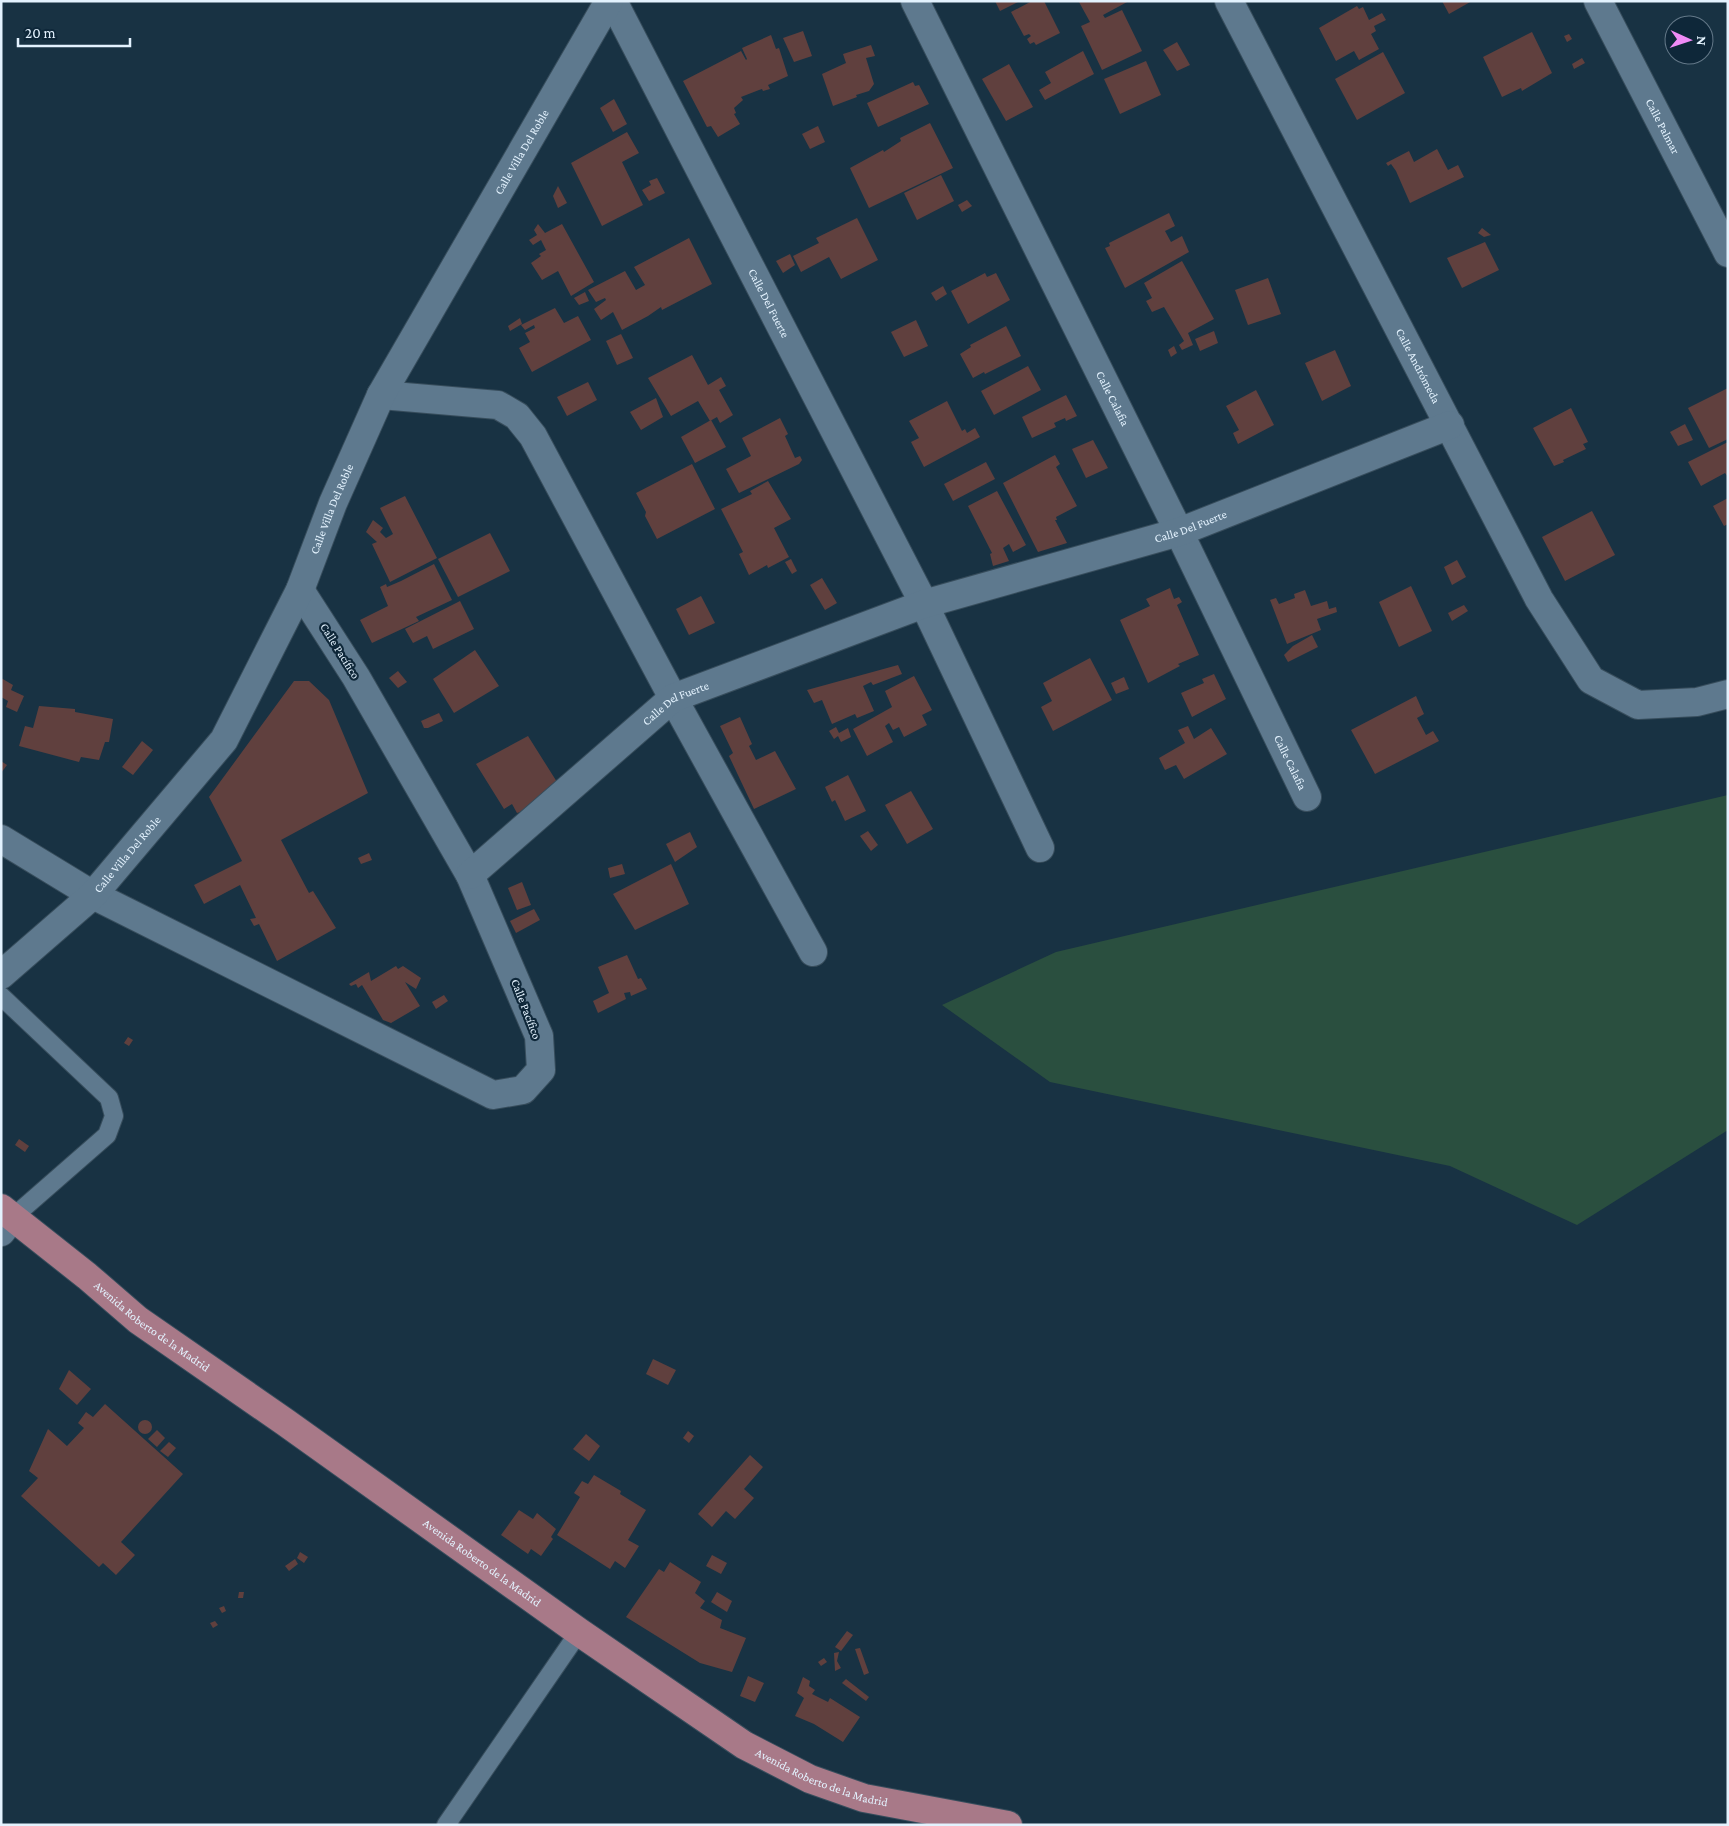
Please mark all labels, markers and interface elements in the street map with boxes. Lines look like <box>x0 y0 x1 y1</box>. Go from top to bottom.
scale bar <box>18 15 130 47</box>
north arrow <box>1664 15 1714 65</box>
text: 20 m <box>25 25 56 41</box>
text: N <box>1694 35 1710 46</box>
street label: Calle Palmar <box>1643 96 1683 157</box>
street label: Calle Villa Del Roble <box>491 107 552 197</box>
street label: Calle Del Fuerte <box>745 266 792 340</box>
street label: Calle Andrómeda <box>1393 326 1444 406</box>
street label: Calle Calafia <box>1093 369 1132 429</box>
street label: Calle Villa Del Roble <box>307 462 356 556</box>
street label: Calle Del Fuerte <box>1153 507 1229 546</box>
street label: Calle Pacífico <box>317 620 363 682</box>
street label: Calle Del Fuerte <box>640 678 711 728</box>
street label: Calle Calafia <box>1271 733 1310 793</box>
street label: Calle Villa Del Roble <box>91 813 164 896</box>
street label: Calle Pacífico <box>508 977 544 1041</box>
street label: Avenida Roberto de la Madrid <box>91 1278 213 1375</box>
street label: Avenida Roberto de la Madrid <box>420 1516 544 1610</box>
street label: Avenida Roberto de la Madrid <box>753 1745 890 1809</box>

